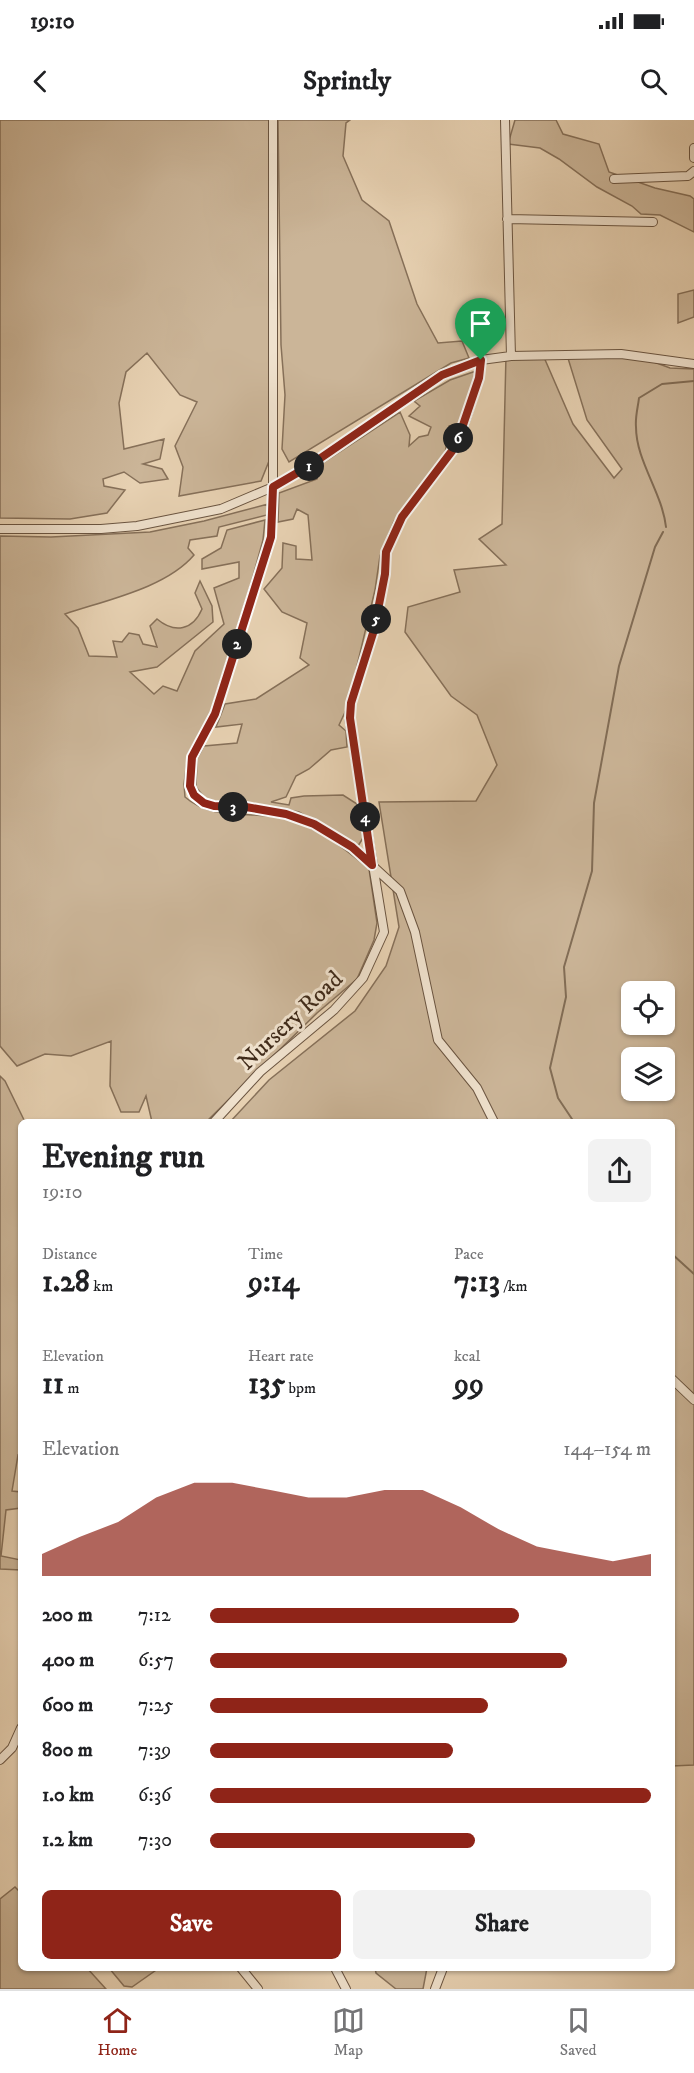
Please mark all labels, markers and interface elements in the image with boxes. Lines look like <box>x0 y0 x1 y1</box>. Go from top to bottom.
text: 19:10 <box>30 8 75 35</box>
text: Sprintly <box>303 64 391 98</box>
icon: back <box>24 65 57 98</box>
icon: search <box>637 65 670 98</box>
pin <box>455 298 506 360</box>
icon: arrive <box>464 307 497 340</box>
pin: 6 <box>443 423 473 453</box>
text: 6 <box>454 428 462 448</box>
pin: 1 <box>294 451 324 481</box>
text: 1 <box>306 456 312 476</box>
pin: 5 <box>361 604 391 634</box>
text: 5 <box>372 609 380 629</box>
pin: 2 <box>222 629 252 659</box>
text: 2 <box>233 634 241 654</box>
pin: 3 <box>218 792 248 822</box>
text: 3 <box>230 797 236 817</box>
pin: 4 <box>350 802 380 832</box>
text: 4 <box>360 807 370 827</box>
street label: Nursery Road <box>232 964 349 1077</box>
map controls <box>621 981 675 1101</box>
button: locate <box>621 981 675 1035</box>
button: layers <box>621 1047 675 1101</box>
text: Evening run <box>42 1137 204 1178</box>
button: share <box>588 1139 651 1202</box>
text: 19:10 <box>42 1180 83 1205</box>
text: Distance <box>42 1244 97 1264</box>
text: Time <box>248 1244 283 1264</box>
text: Pace <box>454 1244 484 1264</box>
text: 1.28 <box>42 1264 90 1301</box>
text: 9:14 <box>248 1264 299 1301</box>
text: 7:13 <box>454 1264 500 1301</box>
text: km <box>90 1276 113 1296</box>
text: /km <box>500 1276 528 1296</box>
text: Elevation <box>42 1346 104 1366</box>
text: Heart rate <box>248 1346 314 1366</box>
text: kcal <box>454 1346 480 1366</box>
text: 11 <box>42 1366 64 1403</box>
text: 135 <box>248 1366 285 1403</box>
text: 99 <box>454 1366 484 1403</box>
text: m <box>64 1378 79 1398</box>
text: bpm <box>285 1378 316 1398</box>
text: Elevation <box>42 1437 119 1462</box>
text: 144–154 m <box>563 1437 651 1462</box>
text: 200 m <box>42 1603 93 1628</box>
text: 7:12 <box>138 1603 171 1628</box>
text: 400 m <box>42 1648 94 1673</box>
text: 6:57 <box>138 1648 174 1673</box>
text: 600 m <box>42 1693 93 1718</box>
text: 7:25 <box>138 1693 173 1718</box>
text: 800 m <box>42 1738 93 1763</box>
text: 7:39 <box>138 1738 171 1763</box>
text: 1.0 km <box>42 1783 94 1808</box>
text: 6:36 <box>138 1783 172 1808</box>
text: 1.2 km <box>42 1828 93 1853</box>
text: 7:30 <box>138 1828 172 1853</box>
button: Save <box>42 1890 341 1959</box>
button: Share <box>353 1890 651 1959</box>
tab: Home <box>97 2004 137 2060</box>
tab: Map <box>332 2004 365 2060</box>
tab: Saved <box>560 2004 597 2060</box>

